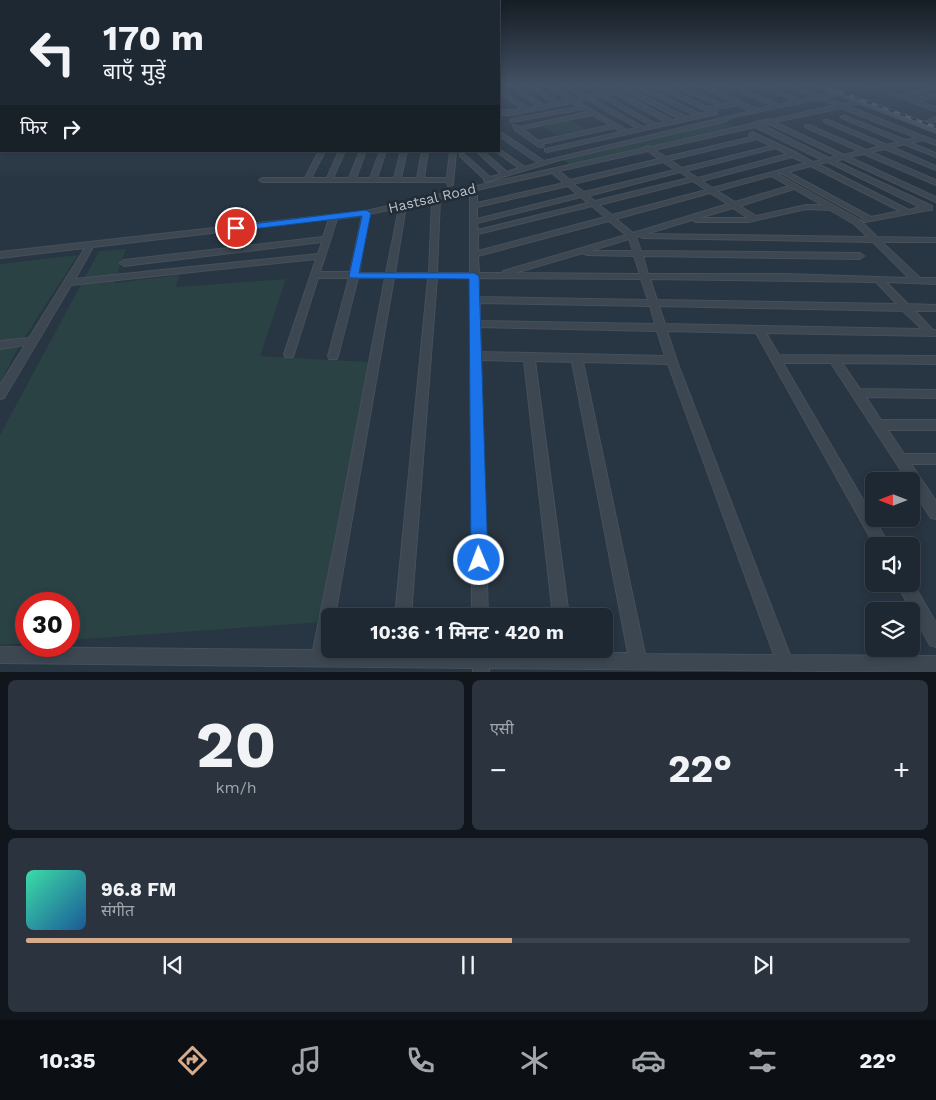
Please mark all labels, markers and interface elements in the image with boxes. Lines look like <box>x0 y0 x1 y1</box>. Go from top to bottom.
text: 170 m <box>103 17 204 59</box>
icon: left <box>20 20 85 85</box>
text: बाएँ मुड़ें <box>103 59 166 84</box>
icon: right <box>57 115 85 143</box>
text: फिर <box>20 116 47 139</box>
street label: Hastsal Road <box>387 180 477 216</box>
pin <box>215 207 257 249</box>
icon: arrive <box>222 214 250 242</box>
north arrow <box>865 472 920 528</box>
map controls <box>865 472 920 657</box>
position arrow <box>452 533 504 585</box>
button: sound <box>865 537 920 592</box>
speed limit sign: 30 <box>15 592 80 657</box>
button: layers <box>865 602 920 657</box>
text: 10:36 · 1 मिनट · 420 m <box>370 621 564 644</box>
text: 20 <box>196 707 276 783</box>
text: एसी <box>490 719 514 738</box>
text: 22° <box>668 747 732 791</box>
text: − <box>490 753 507 786</box>
text: + <box>893 753 910 786</box>
text: km/h <box>215 778 257 797</box>
text: 96.8 FM <box>101 878 176 901</box>
text: संगीत <box>101 901 134 920</box>
icon: previous <box>159 951 187 979</box>
icon: pause <box>454 951 482 979</box>
icon: next <box>749 951 777 979</box>
icon: directions <box>175 1043 210 1078</box>
icon: music <box>289 1043 324 1078</box>
icon: phone <box>403 1043 438 1078</box>
icon: climate <box>517 1043 552 1078</box>
icon: car <box>631 1043 666 1078</box>
icon: filters <box>745 1043 780 1078</box>
text: 10:35 <box>40 1048 96 1073</box>
text: 22° <box>859 1048 896 1073</box>

